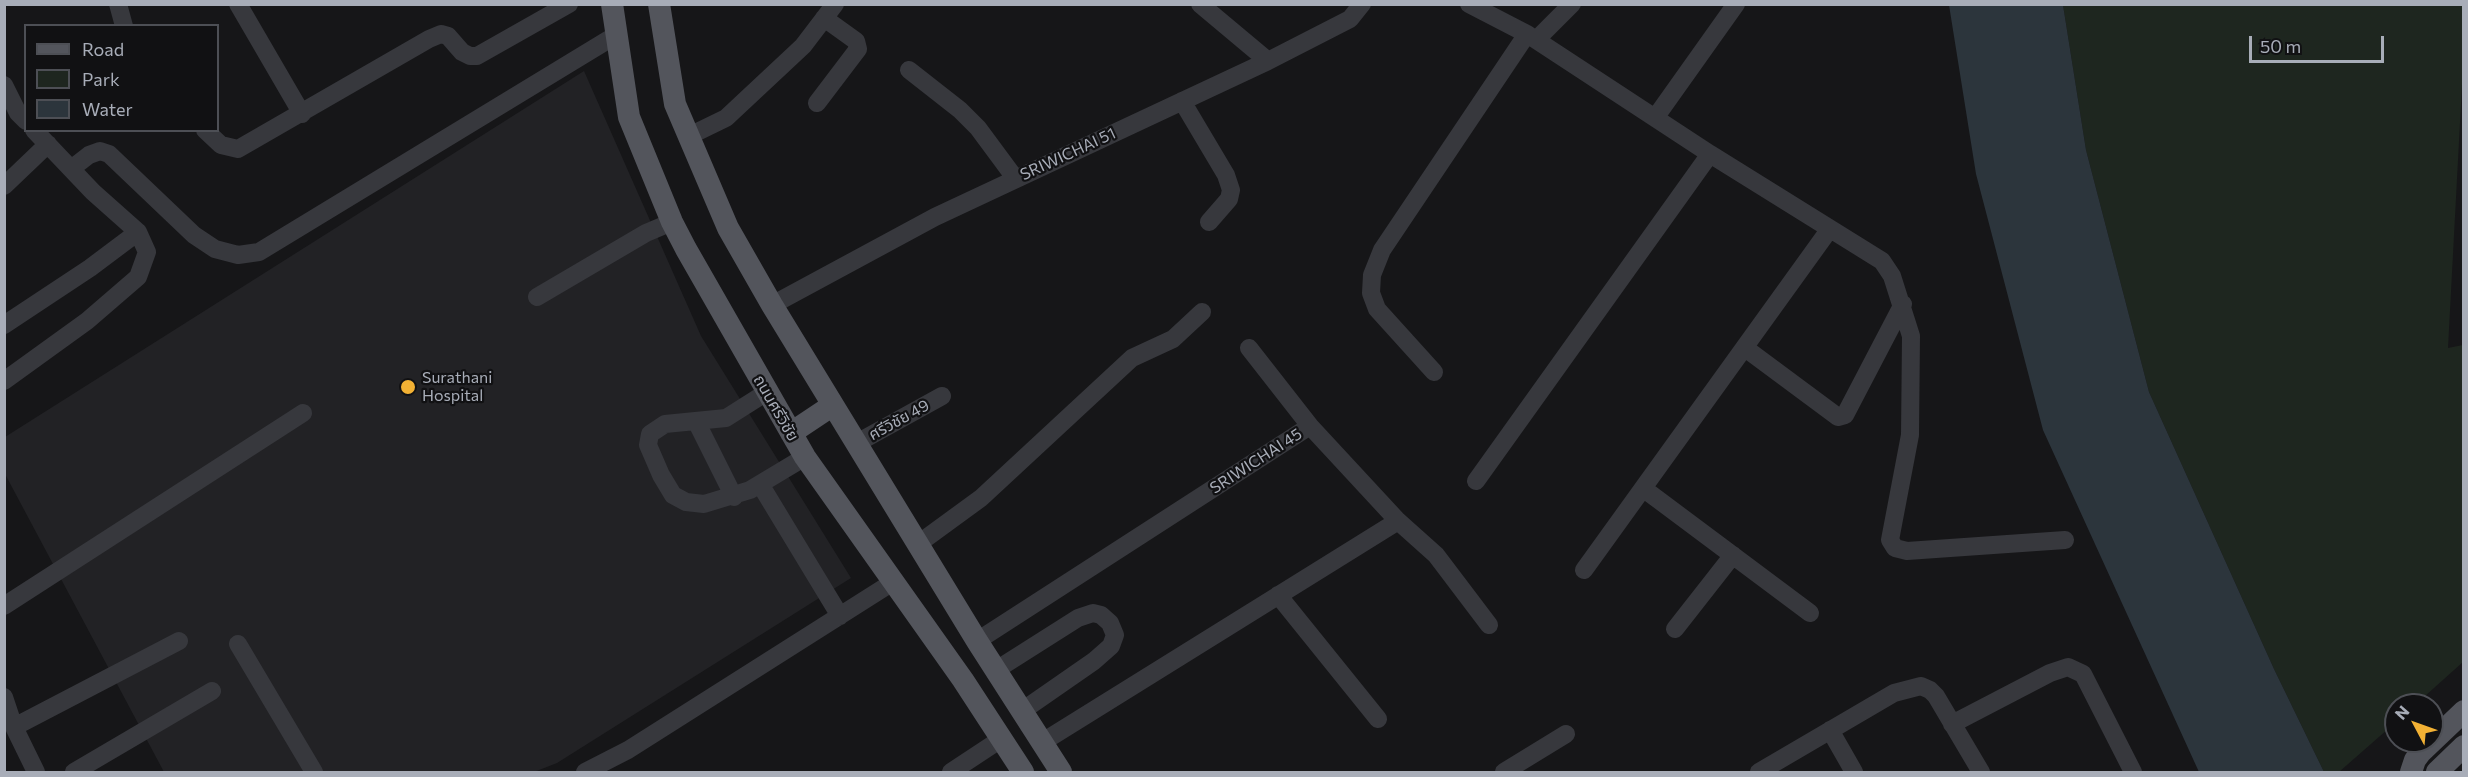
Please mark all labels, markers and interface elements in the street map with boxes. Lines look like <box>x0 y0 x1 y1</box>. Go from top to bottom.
legend <box>24 24 219 132</box>
scale bar <box>2252 24 2387 62</box>
text: 50 m <box>2260 35 2301 57</box>
text: Road <box>82 38 124 60</box>
text: Park <box>82 68 120 90</box>
text: Water <box>82 98 133 120</box>
street label: SRIWICHAI 51 <box>1017 124 1119 184</box>
place label: Surathani Hospital <box>422 368 492 406</box>
street label: ถนนศรีวิชัย <box>749 371 803 445</box>
marker: Surathani Hospital <box>399 378 417 396</box>
street label: ศรีวิชัย 49 <box>865 396 933 444</box>
street label: SRIWICHAI 45 <box>1206 424 1306 498</box>
north arrow <box>2384 693 2444 753</box>
text: N <box>2390 701 2413 723</box>

